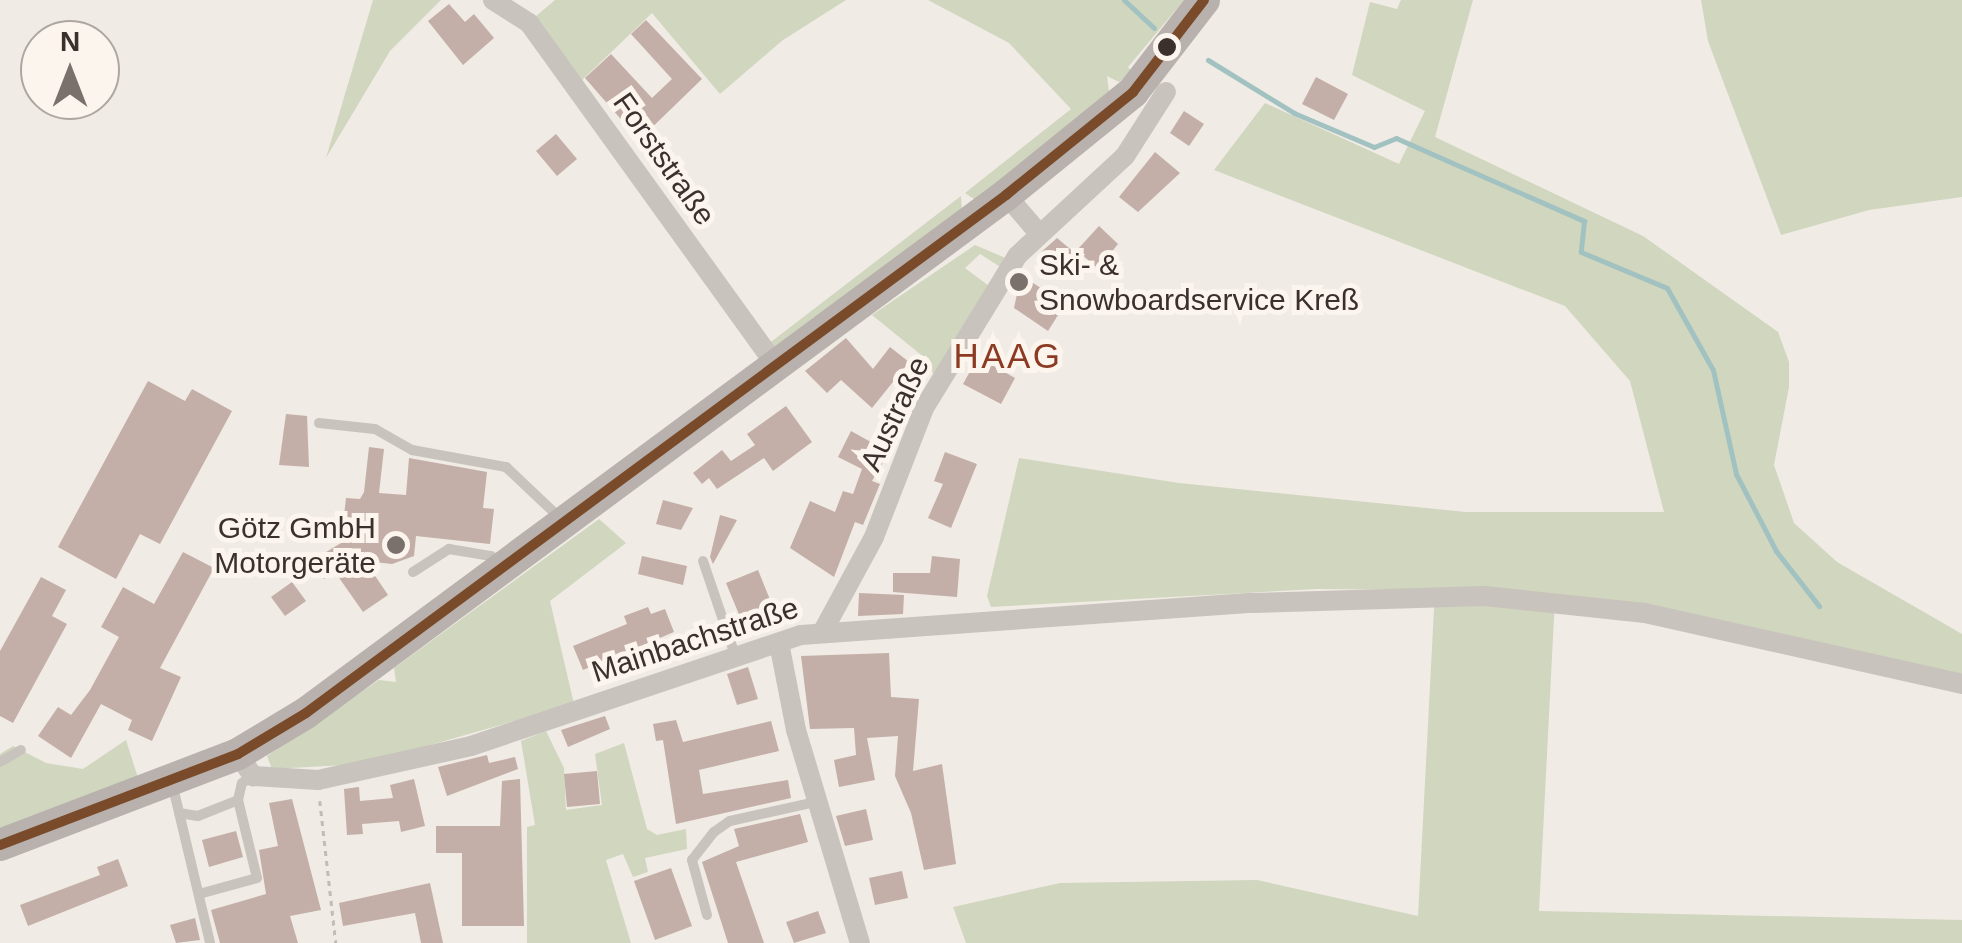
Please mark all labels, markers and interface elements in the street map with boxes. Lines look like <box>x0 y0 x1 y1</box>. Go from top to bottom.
north arrow <box>20 20 120 120</box>
text: N <box>60 26 80 57</box>
unlabelled marker <box>1157 37 1177 57</box>
street label: Forststraße <box>605 86 723 232</box>
place label: Ski- & Snowboardservice Kreß <box>1039 247 1359 318</box>
marker: Ski- & Snowboardservice Kreß <box>1008 271 1030 293</box>
district label: HAAG <box>953 335 1063 377</box>
street label: Austraße <box>853 351 937 477</box>
place label: Götz GmbH Motorgeräte <box>214 510 376 580</box>
marker: Götz GmbH Motorgeräte <box>385 534 407 556</box>
street label: Mainbachstraße <box>587 590 803 690</box>

